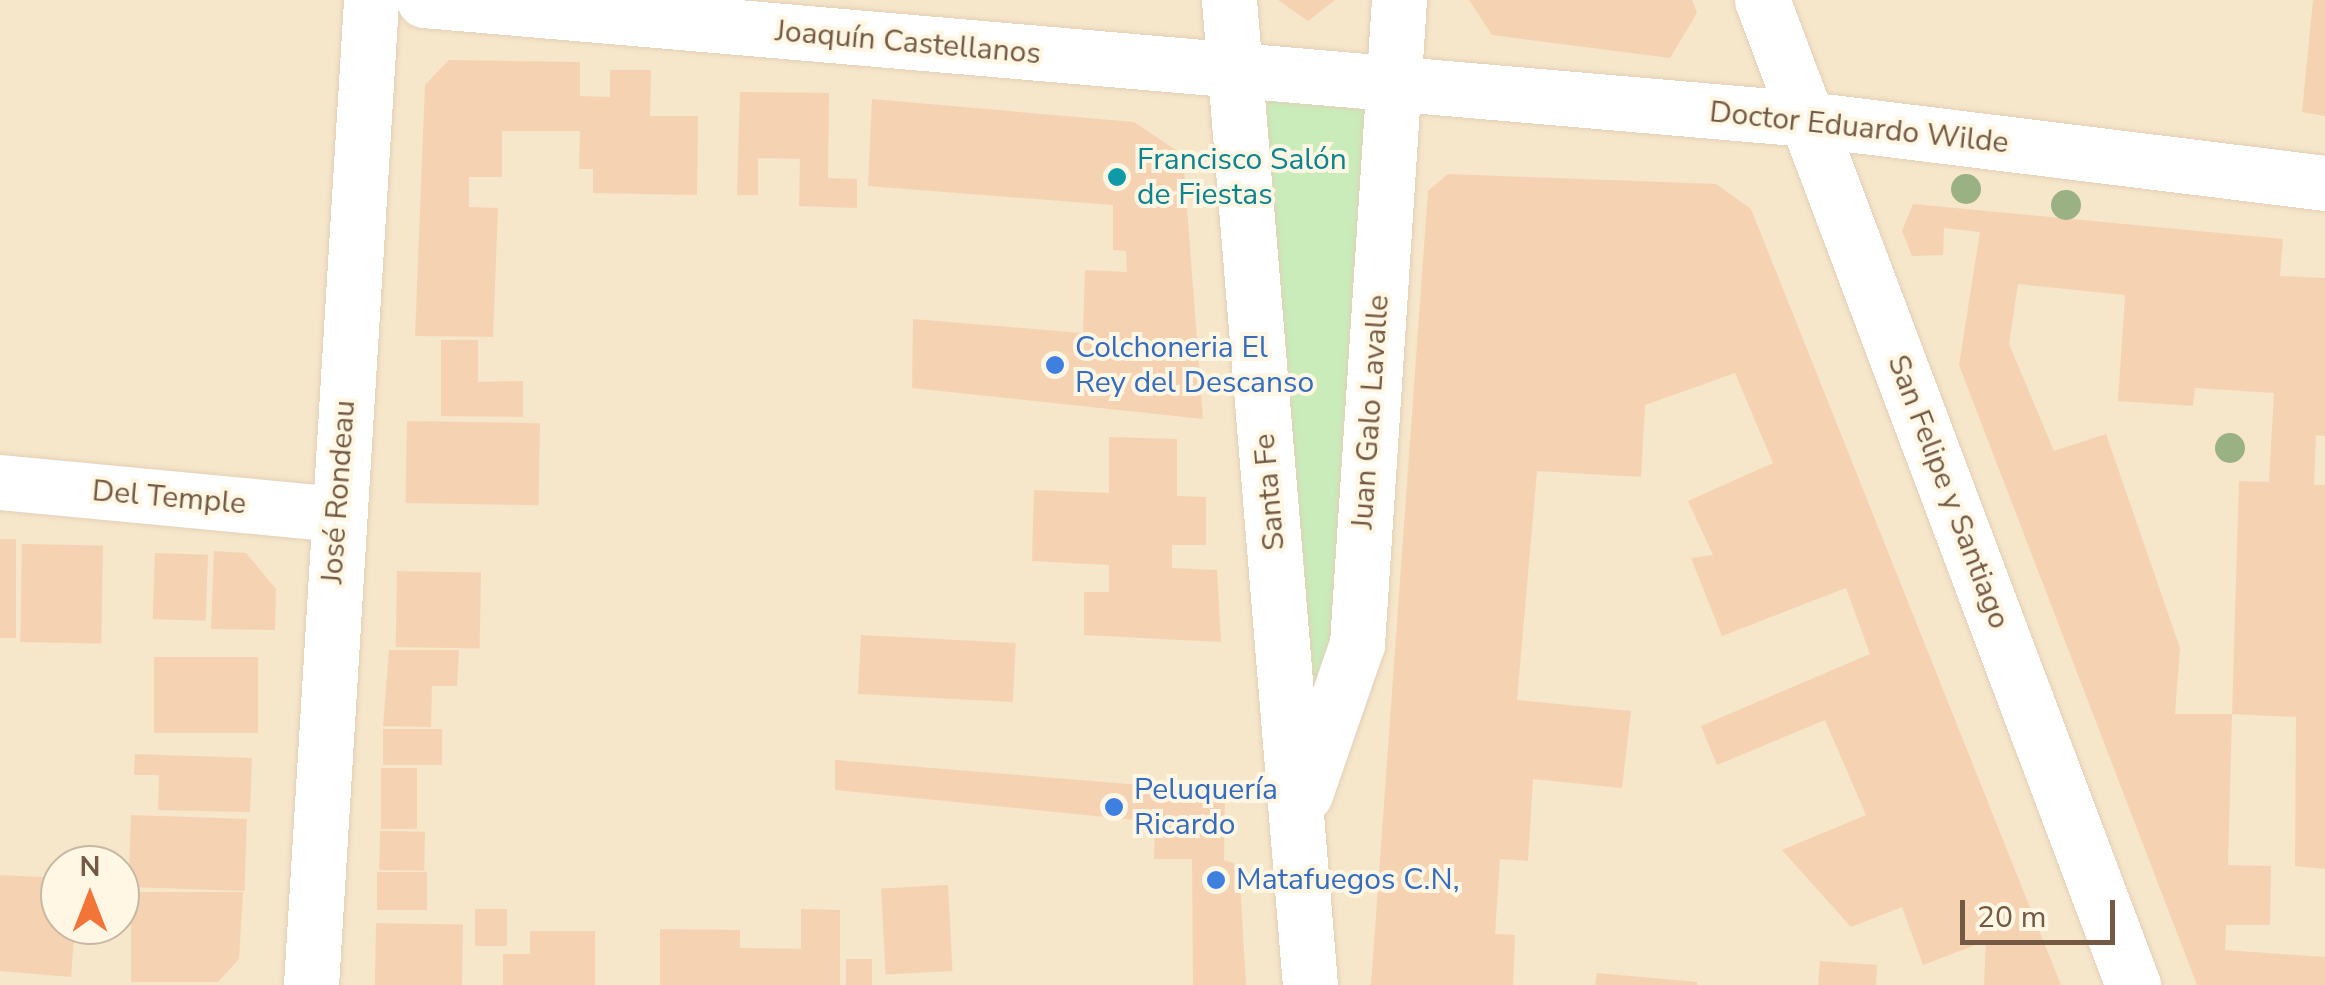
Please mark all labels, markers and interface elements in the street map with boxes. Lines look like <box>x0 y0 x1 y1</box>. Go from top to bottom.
street label: Joaquín Castellanos <box>774 13 1042 73</box>
street label: Doctor Eduardo Wilde <box>1708 94 2010 162</box>
place label: Francisco Salón de Fiestas <box>1137 142 1347 212</box>
marker: Francisco Salón de Fiestas <box>1106 166 1128 188</box>
street label: Juan Galo Lavalle <box>1345 294 1397 530</box>
place label: Colchoneria El Rey del Descanso <box>1075 330 1314 400</box>
street label: San Felipe y Santiago <box>1879 350 2017 634</box>
marker: Colchoneria El Rey del Descanso <box>1044 354 1066 376</box>
street label: José Rondeau <box>315 399 363 585</box>
street label: Santa Fe <box>1247 432 1293 552</box>
street label: Del Temple <box>91 473 247 523</box>
place label: Peluquería Ricardo <box>1134 772 1278 842</box>
marker: Peluquería Ricardo <box>1103 796 1125 818</box>
north arrow <box>40 845 140 945</box>
text: N <box>80 848 100 886</box>
place label: Matafuegos C.N, <box>1236 862 1459 898</box>
marker: Matafuegos C.N, <box>1205 869 1227 891</box>
scale bar <box>1965 880 2120 942</box>
text: 20 m <box>1977 897 2046 938</box>

